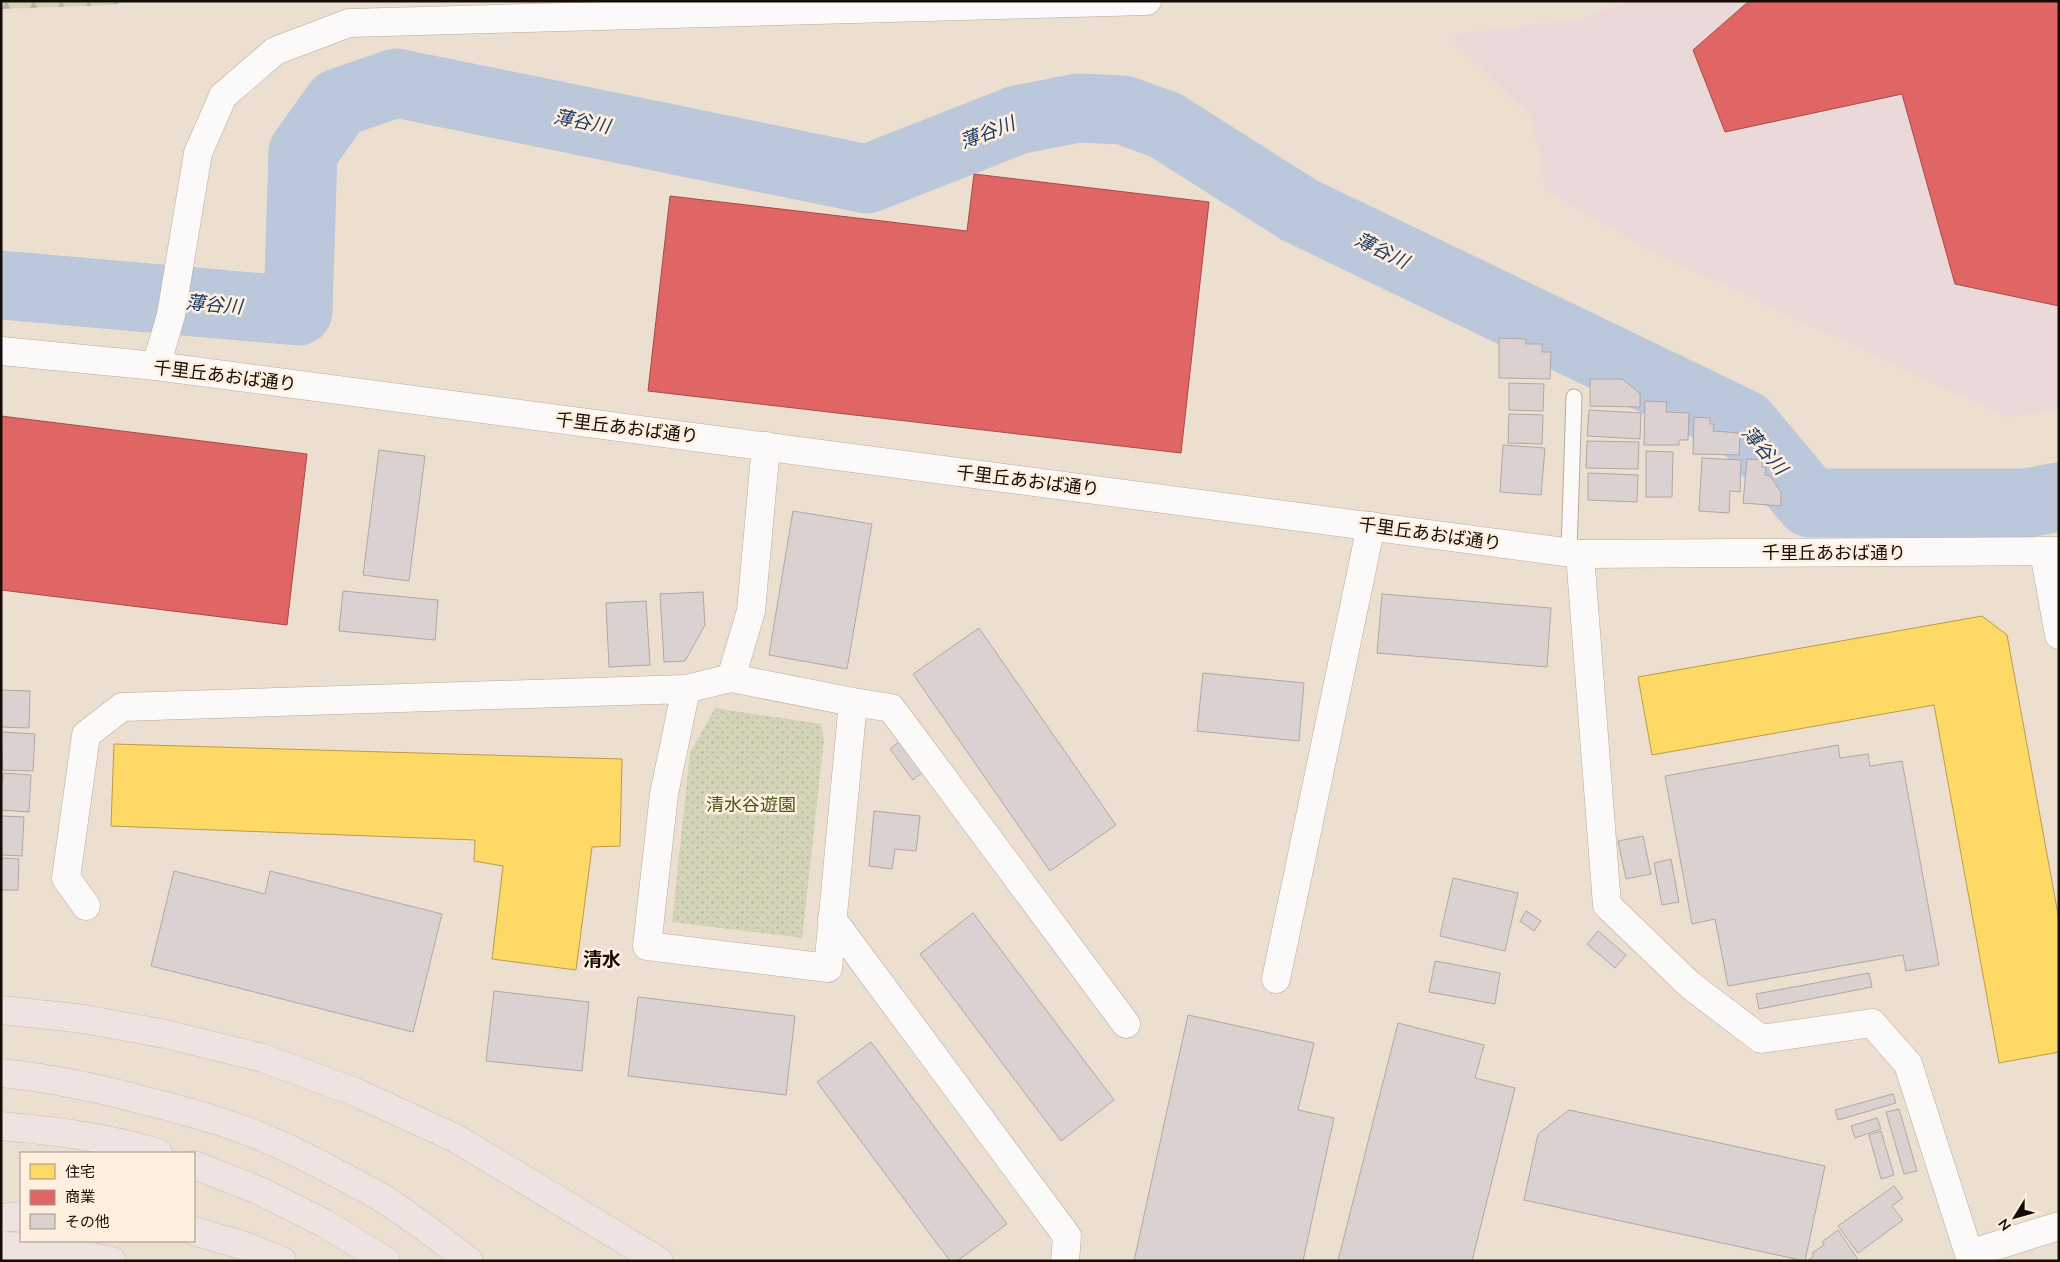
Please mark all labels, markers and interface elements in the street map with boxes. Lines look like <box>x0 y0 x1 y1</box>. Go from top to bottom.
water label: 薄谷川 <box>552 104 614 139</box>
water label: 薄谷川 <box>956 110 1020 153</box>
water label: 薄谷川 <box>1351 227 1415 274</box>
water label: 薄谷川 <box>185 290 245 319</box>
street label: 千里丘あおば通り <box>152 355 298 396</box>
street label: 千里丘あおば通り <box>554 407 700 448</box>
water label: 薄谷川 <box>1737 421 1794 481</box>
street label: 千里丘あおば通り <box>955 460 1101 501</box>
street label: 千里丘あおば通り <box>1357 512 1503 555</box>
street label: 千里丘あおば通り <box>1762 541 1906 564</box>
park label: 清水谷遊園 <box>706 793 796 816</box>
district label: 清水 <box>583 947 621 971</box>
legend <box>20 1152 195 1242</box>
text: 住宅 <box>65 1162 95 1181</box>
text: 商業 <box>65 1187 95 1206</box>
north arrow <box>1990 1192 2040 1242</box>
text: その他 <box>65 1212 110 1231</box>
text: N <box>1994 1215 2015 1234</box>

